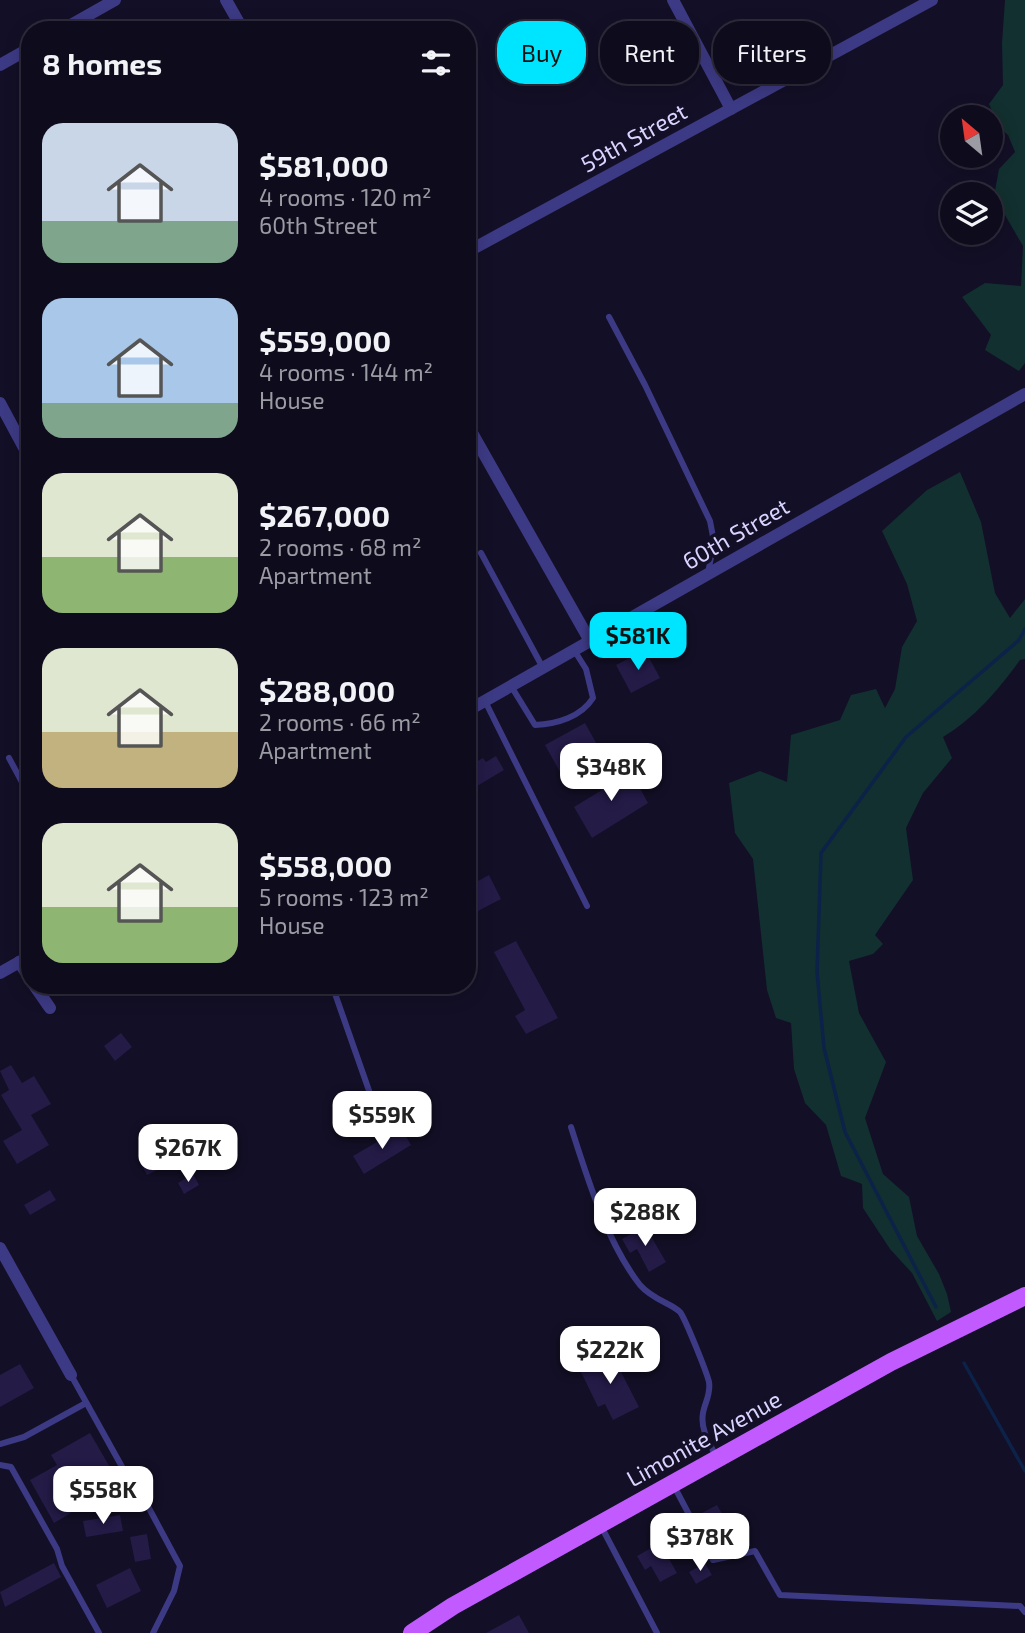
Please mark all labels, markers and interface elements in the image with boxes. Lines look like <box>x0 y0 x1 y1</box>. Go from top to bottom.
chip: Buy <box>497 21 586 84</box>
chip: Rent <box>600 21 699 84</box>
chip: Filters <box>713 21 831 84</box>
icon: filters <box>417 44 455 82</box>
text: 8 homes <box>42 45 162 81</box>
street label: 59th Street <box>576 96 692 178</box>
north arrow <box>940 105 1003 168</box>
map controls <box>940 105 1003 245</box>
text: $581,000 <box>259 147 389 183</box>
icon: home <box>98 151 182 235</box>
button: layers <box>940 182 1003 245</box>
text: 4 rooms · 120 m² <box>259 183 432 211</box>
text: 60th Street <box>259 211 377 239</box>
text: $559,000 <box>259 322 391 358</box>
icon: home <box>98 326 182 410</box>
text: 4 rooms · 144 m² <box>259 358 433 386</box>
text: House <box>259 386 325 414</box>
street label: 60th Street <box>677 491 794 575</box>
text: $267,000 <box>259 497 390 533</box>
icon: home <box>98 501 182 585</box>
text: 2 rooms · 68 m² <box>259 533 422 561</box>
text: Apartment <box>259 561 372 589</box>
pin: $581K <box>589 612 687 672</box>
text: $581K <box>606 621 670 649</box>
text: $288,000 <box>259 672 395 708</box>
icon: home <box>98 676 182 760</box>
text: 2 rooms · 66 m² <box>259 708 421 736</box>
text: Apartment <box>259 736 372 764</box>
pin: $348K <box>562 744 660 803</box>
text: $348K <box>576 752 646 780</box>
text: $558,000 <box>259 847 392 883</box>
icon: home <box>98 851 182 935</box>
text: 5 rooms · 123 m² <box>259 883 429 911</box>
text: House <box>259 911 325 939</box>
pin: $559K <box>333 1092 431 1151</box>
text: $559K <box>349 1100 415 1128</box>
pin: $267K <box>139 1124 237 1184</box>
text: $267K <box>155 1133 222 1161</box>
pin: $288K <box>596 1188 694 1248</box>
text: $288K <box>610 1197 680 1225</box>
pin: $222K <box>561 1326 659 1386</box>
text: $222K <box>576 1335 644 1363</box>
street label: Limonite Avenue <box>621 1384 786 1492</box>
pin: $558K <box>54 1466 152 1526</box>
text: $558K <box>69 1475 137 1503</box>
pin: $378K <box>651 1514 749 1573</box>
text: $378K <box>666 1522 734 1550</box>

